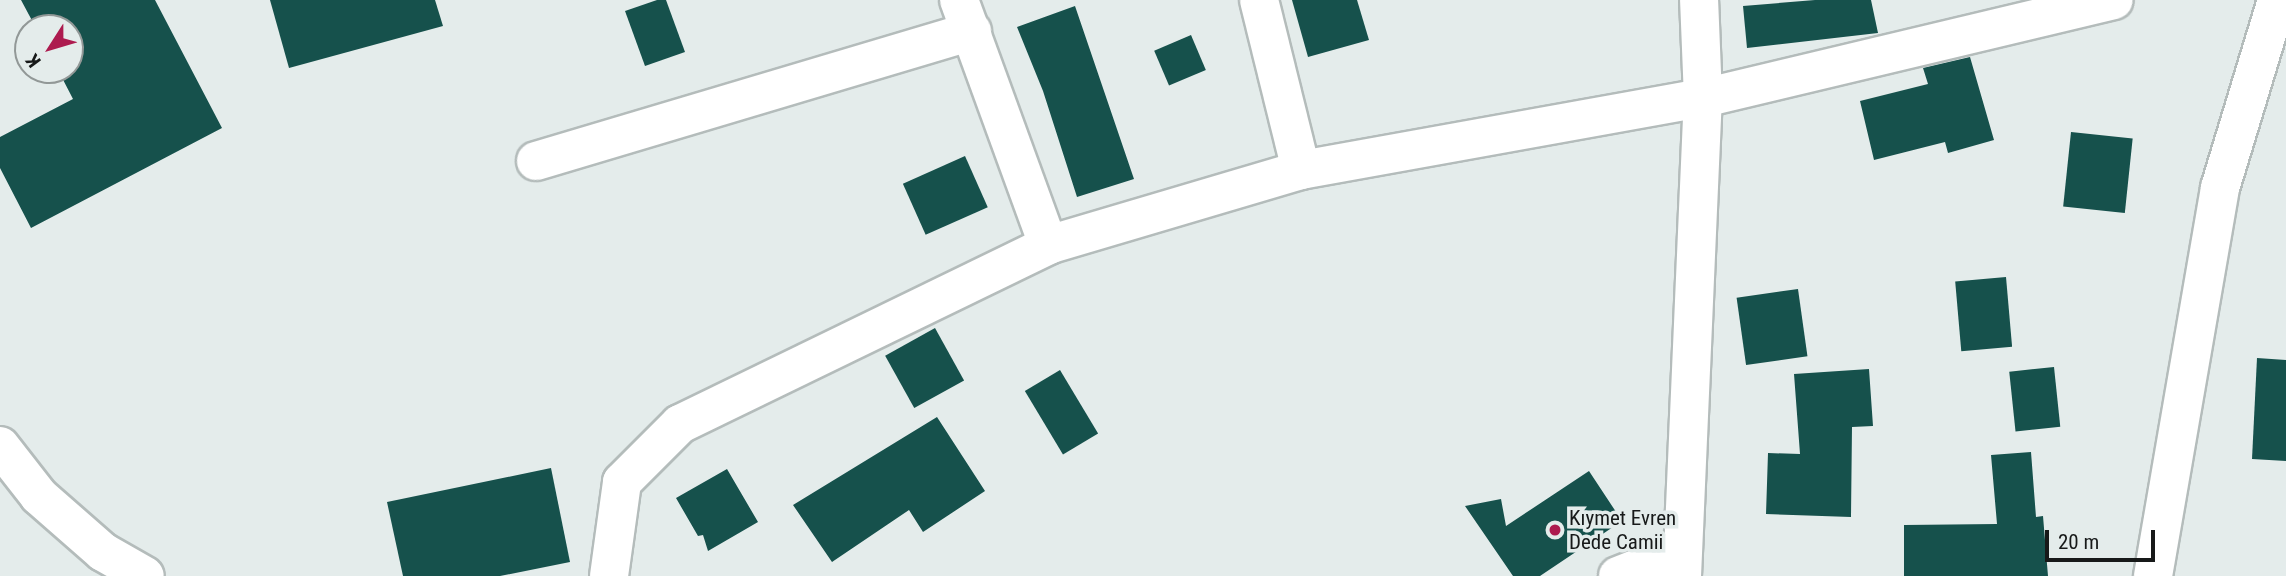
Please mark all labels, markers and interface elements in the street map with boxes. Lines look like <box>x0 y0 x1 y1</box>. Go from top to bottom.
north arrow <box>14 14 84 84</box>
text: K <box>21 50 46 72</box>
place label: Kıymet Evren Dede Camii <box>1569 505 1676 555</box>
scale bar <box>2048 516 2158 560</box>
marker: Kıymet Evren Dede Camii <box>1547 522 1563 538</box>
text: 20 m <box>2058 530 2099 554</box>

